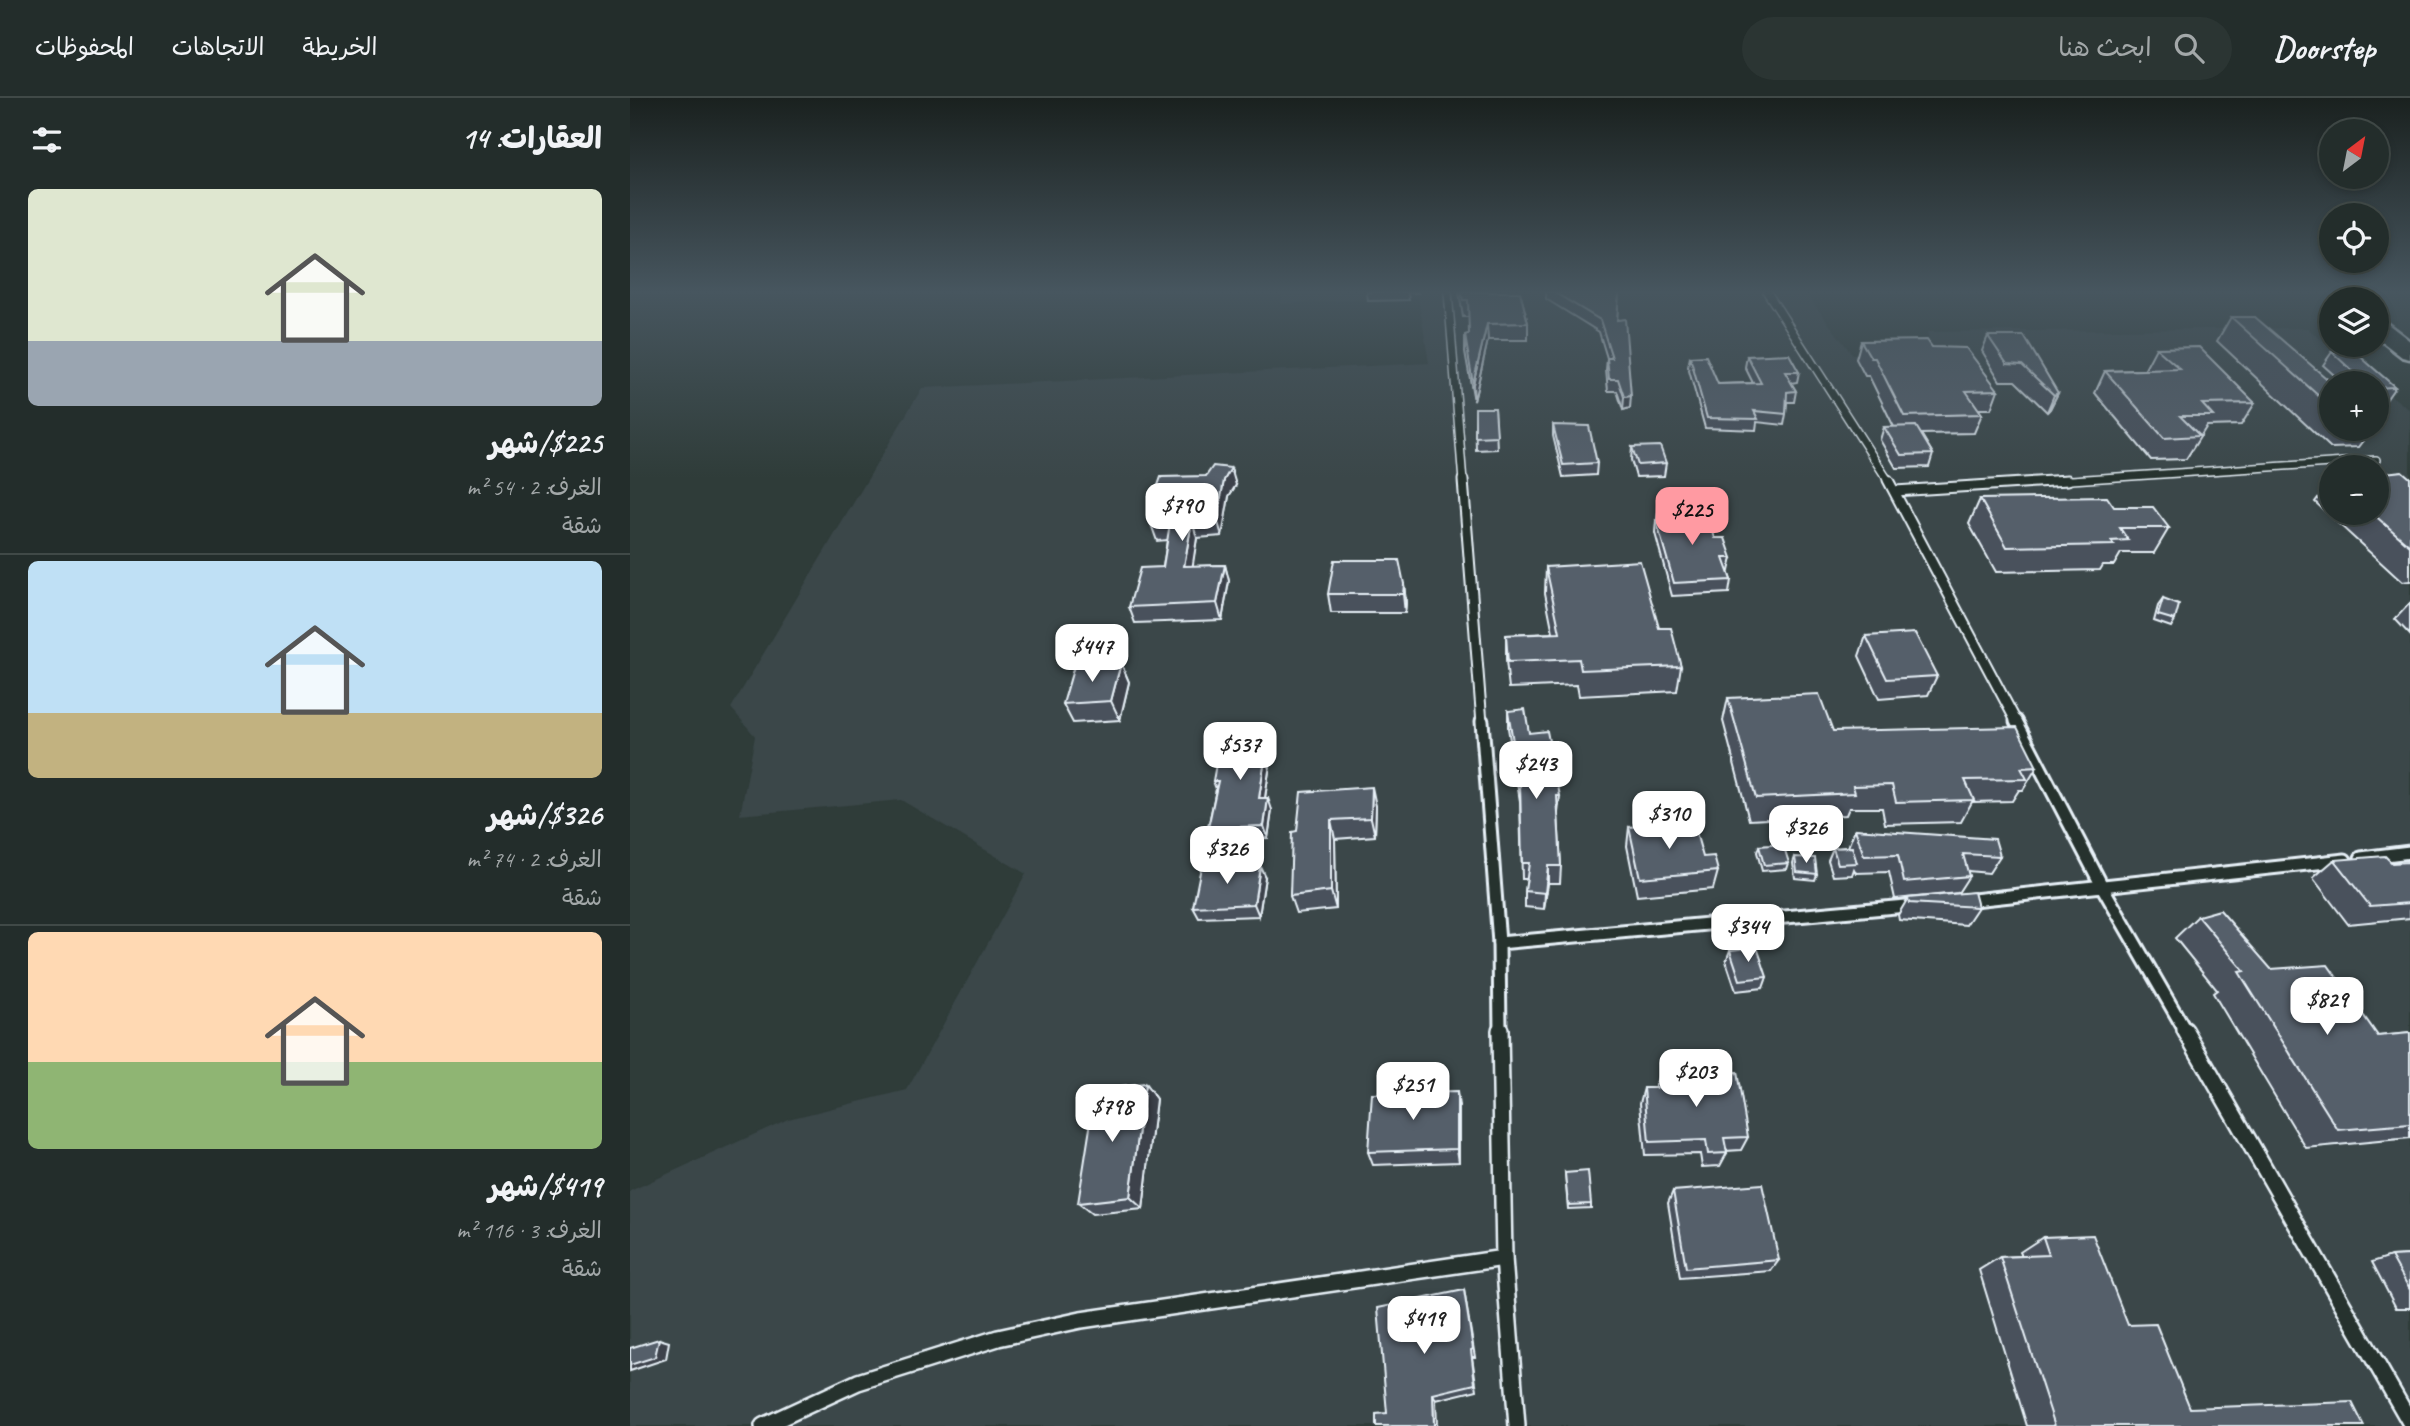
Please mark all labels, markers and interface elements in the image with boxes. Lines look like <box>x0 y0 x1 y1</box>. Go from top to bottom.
search box <box>1742 17 2232 80</box>
text: Doorstep <box>2274 27 2375 69</box>
icon: search <box>2170 29 2208 67</box>
text: ابحث هنا <box>2058 31 2152 64</box>
text: المحفوظات <box>35 32 134 62</box>
text: الاتجاهات <box>172 32 265 62</box>
text: الخريطة <box>303 32 377 62</box>
text: العقارات: 14 <box>461 119 602 157</box>
north arrow <box>2319 119 2389 189</box>
map controls <box>2319 119 2389 525</box>
icon: filters <box>28 121 66 159</box>
button: locate <box>2319 203 2389 273</box>
icon: home <box>252 235 378 361</box>
button: layers <box>2319 287 2389 357</box>
button: + <box>2319 371 2389 441</box>
text: $225/شهر <box>489 424 602 462</box>
button: − <box>2319 455 2389 525</box>
text: الغرف: 2 · 54 m² <box>467 473 602 502</box>
pin: $790 <box>1141 484 1223 543</box>
pin: $225 <box>1651 488 1733 547</box>
text: $790 <box>1161 491 1203 520</box>
text: $225 <box>1671 495 1713 524</box>
text: شقة <box>562 511 602 540</box>
icon: home <box>252 607 378 733</box>
pin: $447 <box>1051 624 1133 684</box>
text: $447 <box>1071 632 1113 661</box>
pin: $537 <box>1199 722 1281 782</box>
text: $537 <box>1220 730 1260 759</box>
pin: $243 <box>1495 742 1577 801</box>
text: $243 <box>1515 749 1557 778</box>
pin: $310 <box>1628 792 1710 851</box>
text: $326/شهر <box>488 796 602 834</box>
text: $310 <box>1648 799 1690 828</box>
pin: $326 <box>1765 806 1847 865</box>
text: $326 <box>1785 813 1827 842</box>
pin: $326 <box>1186 826 1268 886</box>
text: $326 <box>1206 834 1248 863</box>
text: الغرف: 2 · 74 m² <box>467 845 602 874</box>
text: شقة <box>562 883 602 912</box>
pin: $344 <box>1707 904 1789 964</box>
text: $344 <box>1727 912 1769 941</box>
icon: home <box>252 978 378 1104</box>
pin: $829 <box>2286 978 2368 1037</box>
text: $829 <box>2306 985 2348 1014</box>
pin: $203 <box>1655 1049 1737 1109</box>
text: $203 <box>1675 1057 1717 1086</box>
pin: $251 <box>1372 1062 1454 1122</box>
text: $251 <box>1392 1070 1434 1099</box>
pin: $798 <box>1071 1084 1153 1144</box>
text: $798 <box>1091 1092 1133 1121</box>
text: $419/شهر <box>489 1167 602 1205</box>
text: الغرف: 3 · 116 m² <box>456 1216 602 1245</box>
text: شقة <box>562 1254 602 1283</box>
pin: $419 <box>1383 1296 1465 1356</box>
text: $419 <box>1403 1304 1445 1333</box>

